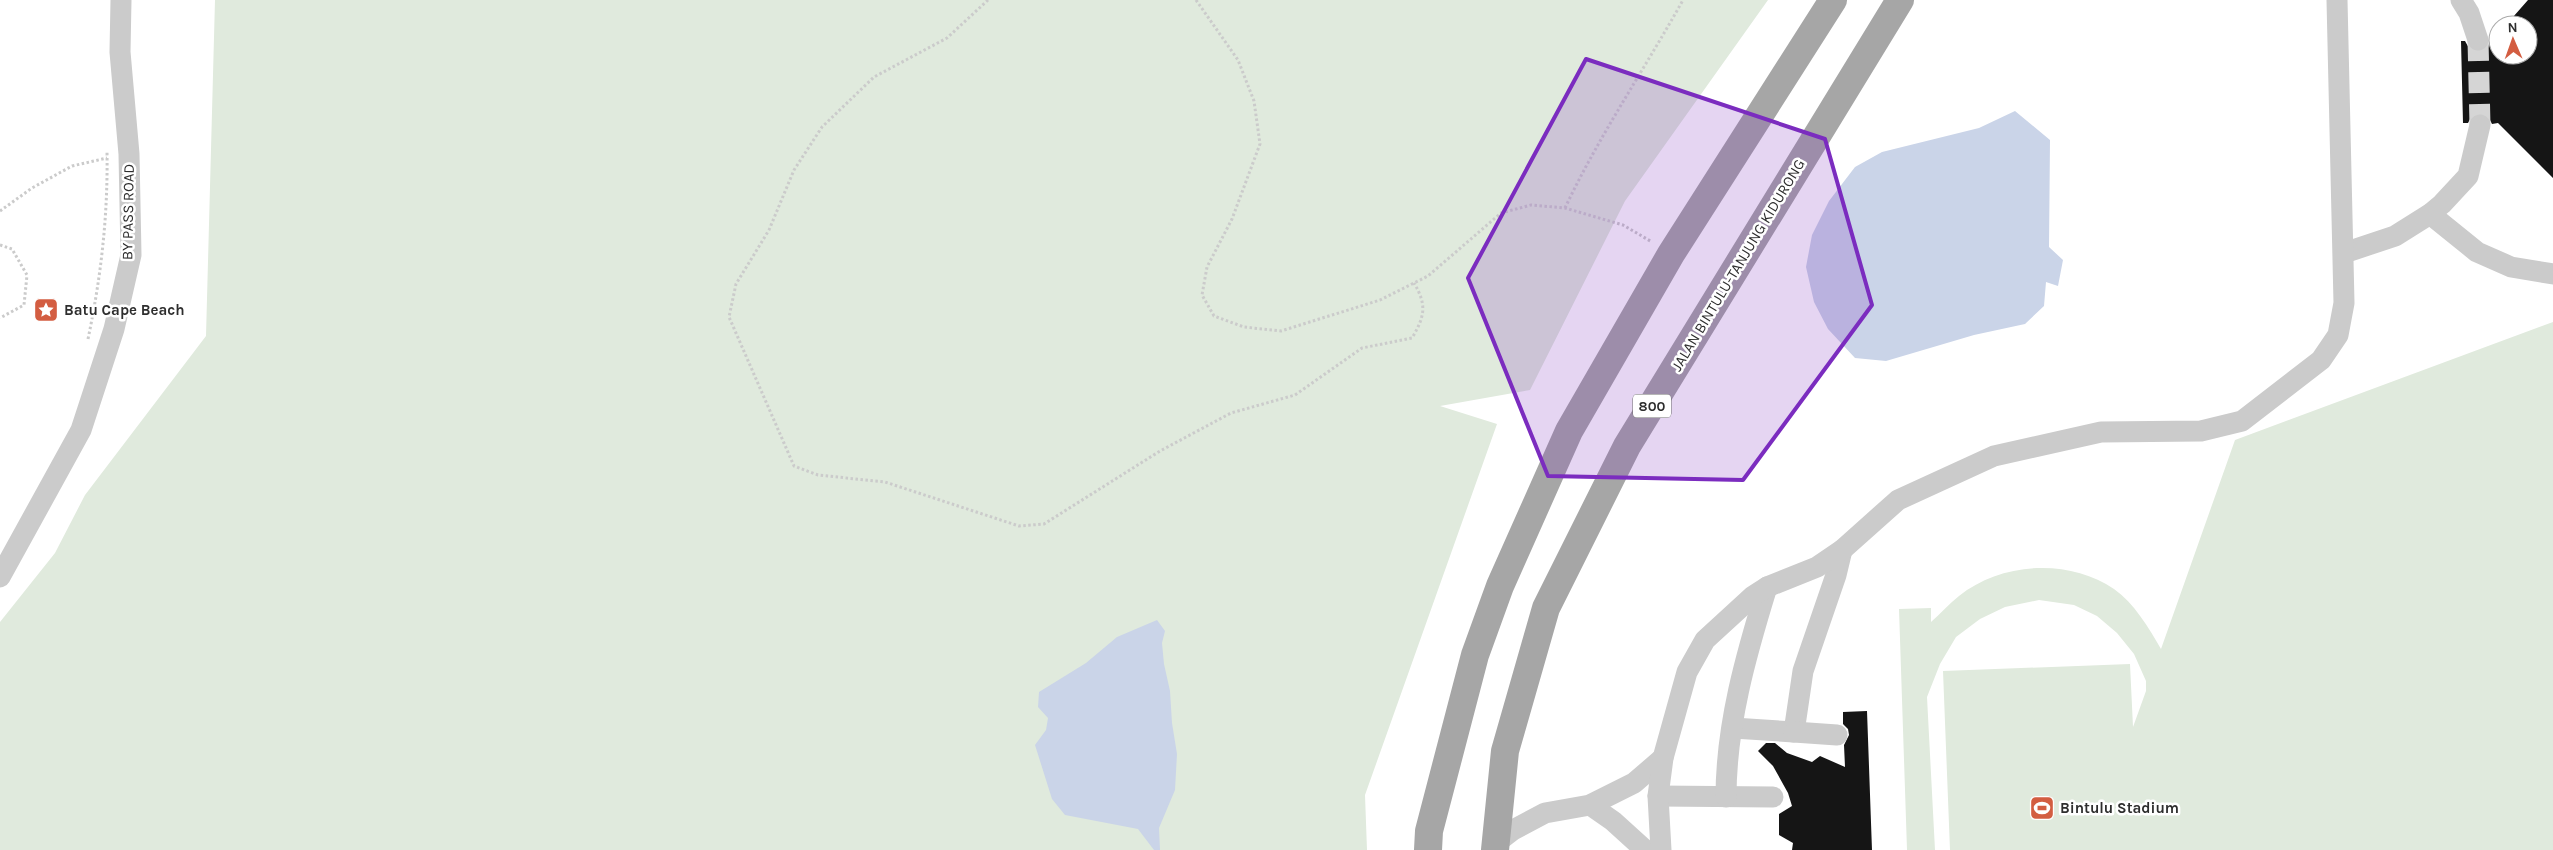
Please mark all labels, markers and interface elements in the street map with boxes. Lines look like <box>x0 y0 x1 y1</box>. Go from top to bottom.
north arrow <box>2488 15 2538 65</box>
text: N <box>2507 19 2518 36</box>
street label: JALAN BINTULU-TANJUNG KIDURONG <box>1667 156 1809 374</box>
street label: BY PASS ROAD <box>118 164 138 260</box>
place icon: Batu Cape Beach <box>33 297 59 323</box>
place label: Batu Cape Beach <box>64 301 185 319</box>
road number: 800 <box>1633 394 1671 418</box>
sports icon: Bintulu Stadium <box>2029 795 2055 821</box>
place label: Bintulu Stadium <box>2060 799 2179 817</box>

